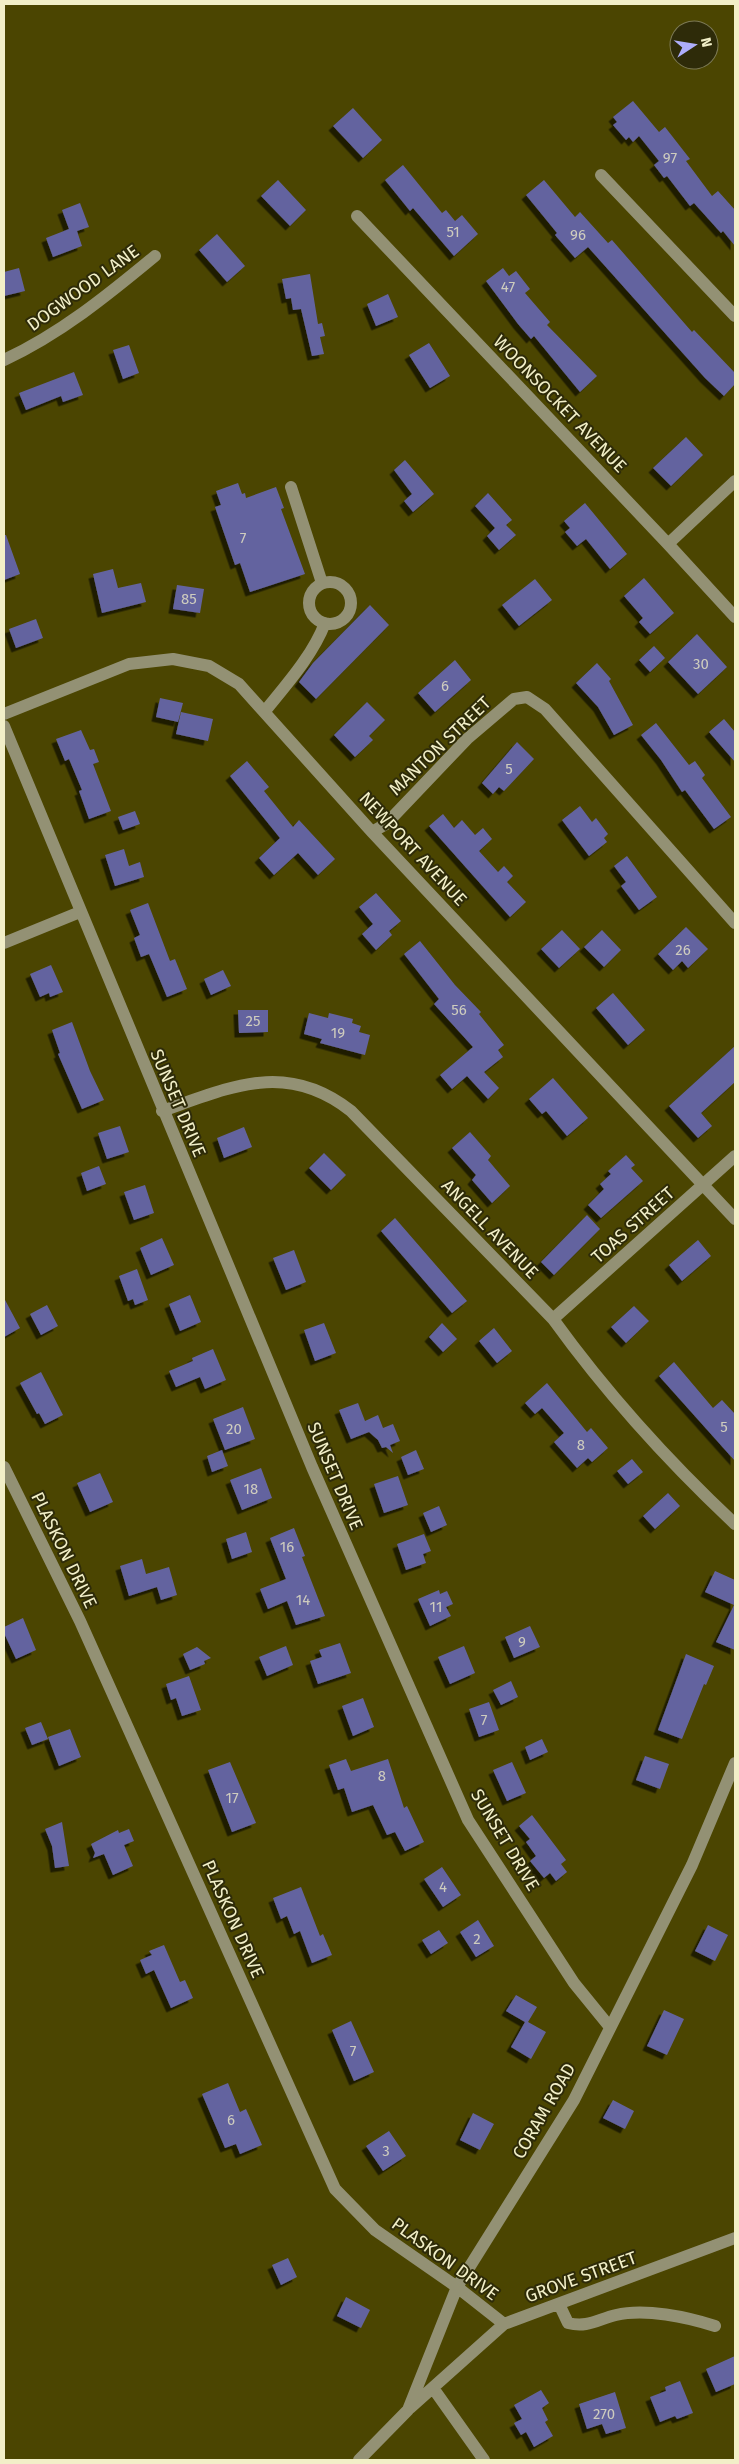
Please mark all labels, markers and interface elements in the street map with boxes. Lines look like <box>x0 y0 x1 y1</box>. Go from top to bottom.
north arrow <box>669 20 719 70</box>
text: N <box>697 36 716 49</box>
house number: 97 <box>663 149 677 167</box>
house number: 51 <box>446 223 460 241</box>
house number: 96 <box>570 226 586 244</box>
street label: DOGWOOD LANE <box>23 240 143 336</box>
house number: 47 <box>501 278 515 296</box>
street label: WOONSOCKET AVENUE <box>489 331 631 477</box>
house number: 7 <box>240 529 247 547</box>
house number: 85 <box>181 590 197 608</box>
house number: 30 <box>693 655 709 673</box>
house number: 6 <box>441 677 449 695</box>
street label: MANTON STREET <box>385 691 496 800</box>
house number: 5 <box>505 760 513 778</box>
street label: NEWPORT AVENUE <box>355 787 471 911</box>
house number: 26 <box>675 941 691 959</box>
house number: 56 <box>451 1001 467 1019</box>
house number: 25 <box>246 1012 260 1030</box>
house number: 19 <box>331 1024 345 1042</box>
street label: SUNSET DRIVE <box>145 1046 211 1160</box>
street label: ANGELL AVENUE <box>437 1175 543 1283</box>
street label: TOAS STREET <box>587 1182 680 1268</box>
house number: 5 <box>720 1418 728 1436</box>
street label: SUNSET DRIVE <box>302 1419 368 1533</box>
house number: 20 <box>226 1420 242 1438</box>
house number: 8 <box>577 1436 585 1454</box>
house number: 18 <box>244 1480 258 1498</box>
street label: PLASKON DRIVE <box>26 1488 102 1612</box>
house number: 16 <box>280 1538 294 1556</box>
house number: 14 <box>296 1591 310 1609</box>
house number: 11 <box>430 1598 442 1616</box>
house number: 9 <box>518 1633 526 1651</box>
house number: 7 <box>481 1711 488 1729</box>
house number: 8 <box>378 1767 386 1785</box>
street label: SUNSET DRIVE <box>466 1785 544 1895</box>
house number: 17 <box>225 1789 239 1807</box>
street label: PLASKON DRIVE <box>197 1857 269 1981</box>
house number: 4 <box>439 1878 447 1896</box>
house number: 2 <box>473 1930 481 1948</box>
house number: 7 <box>350 2042 357 2060</box>
street label: CORAM ROAD <box>508 2059 580 2163</box>
house number: 6 <box>227 2111 235 2129</box>
house number: 3 <box>382 2142 390 2160</box>
street label: PLASKON DRIVE <box>387 2213 503 2305</box>
street label: GROVE STREET <box>522 2246 640 2307</box>
house number: 270 <box>593 2405 615 2423</box>

